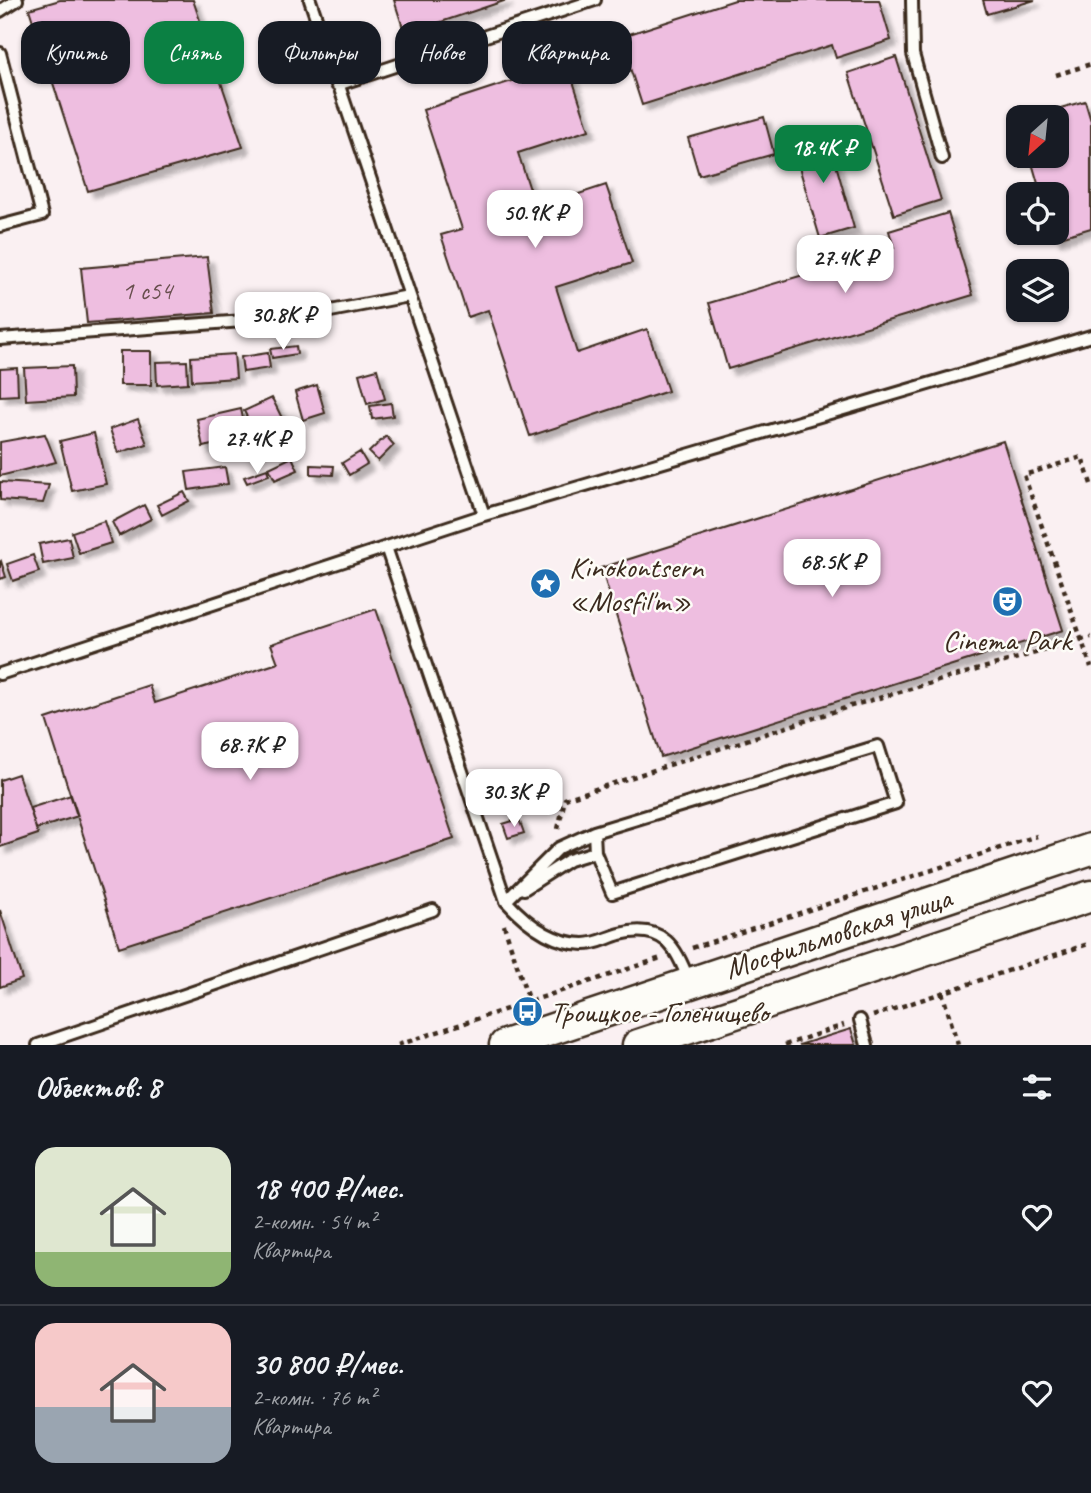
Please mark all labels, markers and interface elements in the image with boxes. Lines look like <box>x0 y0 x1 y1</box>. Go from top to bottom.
chip: Купить <box>21 21 130 84</box>
chip: Снять <box>144 21 244 84</box>
chip: Фильтры <box>258 21 381 84</box>
chip: Новое <box>395 21 488 84</box>
chip: Квартира <box>502 21 632 84</box>
north arrow <box>1006 105 1069 168</box>
map controls <box>1006 105 1069 322</box>
pin: 18.4K ₽ <box>758 125 888 185</box>
text: 18.4K ₽ <box>791 133 855 162</box>
button: locate <box>1006 182 1069 245</box>
pin: 50.9K ₽ <box>470 190 600 250</box>
text: 50.9K ₽ <box>503 198 567 227</box>
pin: 27.4K ₽ <box>780 236 910 295</box>
text: 27.4K ₽ <box>813 243 877 272</box>
button: layers <box>1006 259 1069 322</box>
house number: 1 с54 <box>122 274 175 307</box>
pin: 30.8K ₽ <box>218 292 348 352</box>
text: 30.8K ₽ <box>251 300 315 329</box>
pin: 27.4K ₽ <box>192 416 322 476</box>
text: 27.4K ₽ <box>225 424 289 453</box>
pin: 68.5K ₽ <box>767 540 897 599</box>
text: 68.5K ₽ <box>800 547 864 576</box>
place label: Kinokontsern «Mosfil'm» <box>569 548 705 620</box>
place icon: Kinokontsern «Mosfil'm» <box>529 567 563 601</box>
theatre icon: Cinema Park <box>990 585 1024 619</box>
place label: Cinema Park <box>943 621 1073 659</box>
pin: 68.7K ₽ <box>185 722 315 782</box>
text: 68.7K ₽ <box>217 730 283 759</box>
pin: 30.3K ₽ <box>449 770 579 829</box>
text: 30.3K ₽ <box>482 777 546 806</box>
street label: Мосфильмовская улица <box>720 878 958 988</box>
place label: Троицкое - Голенищево <box>550 993 772 1031</box>
bus stop icon: Троицкое - Голенищево <box>510 995 544 1029</box>
text: Объектов: 8 <box>35 1068 160 1106</box>
icon: filters <box>1018 1068 1056 1106</box>
text: 18 400 ₽/мес. <box>252 1169 403 1207</box>
icon: home <box>91 1175 175 1259</box>
icon: heart <box>1018 1198 1056 1236</box>
text: 2-комн. · 54 m² <box>252 1207 376 1236</box>
text: Квартира <box>252 1236 330 1265</box>
text: 30 800 ₽/мес. <box>252 1345 403 1383</box>
icon: home <box>91 1351 175 1435</box>
icon: heart <box>1018 1374 1056 1412</box>
text: 2-комн. · 76 m² <box>252 1383 376 1412</box>
text: Квартира <box>252 1412 330 1441</box>

